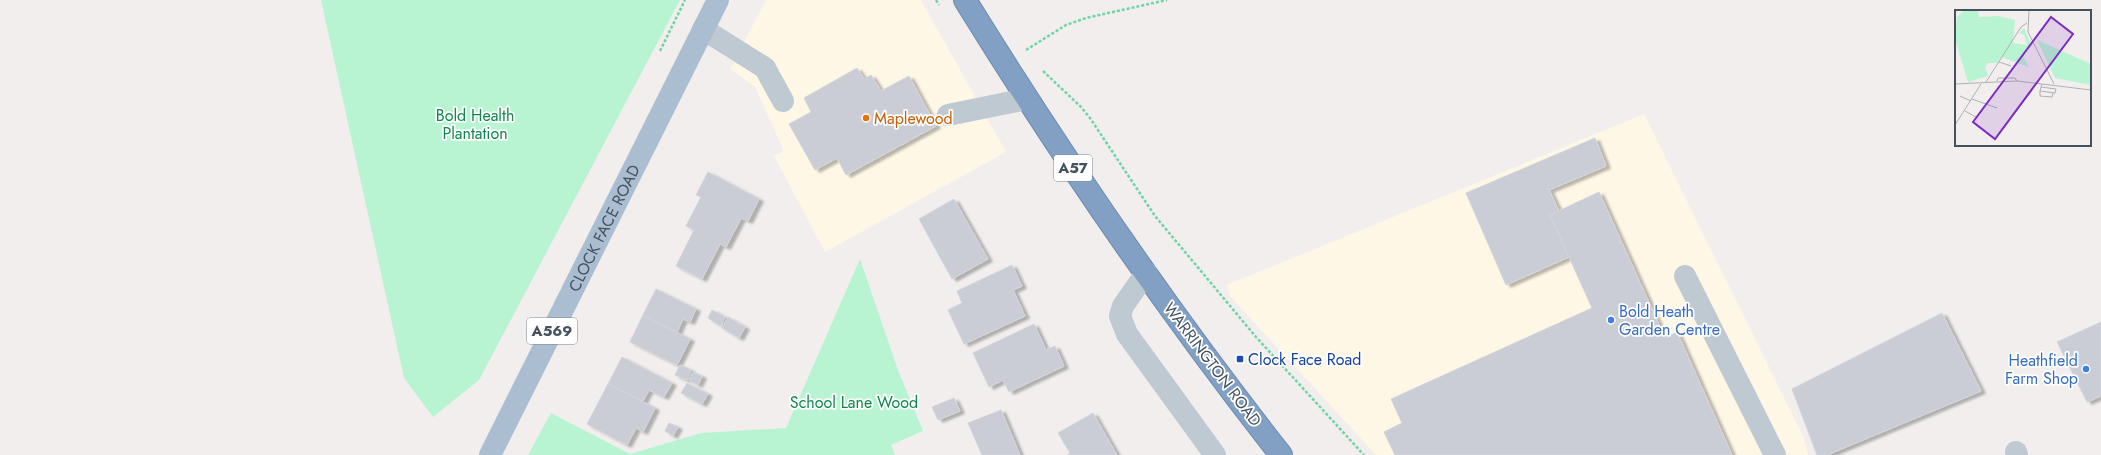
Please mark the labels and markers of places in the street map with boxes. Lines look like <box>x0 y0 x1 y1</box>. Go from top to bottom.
place label: Maplewood <box>874 107 953 130</box>
marker: Maplewood <box>861 113 871 123</box>
place label: Bold Heath Garden Centre <box>1619 300 1720 341</box>
marker: Bold Heath Garden Centre <box>1606 315 1616 325</box>
place label: Clock Face Road <box>1248 348 1361 371</box>
place label: Heathfield Farm Shop <box>2005 349 2078 390</box>
marker: Clock Face Road <box>1235 354 1245 364</box>
marker: Heathfield Farm Shop <box>2081 364 2091 374</box>

